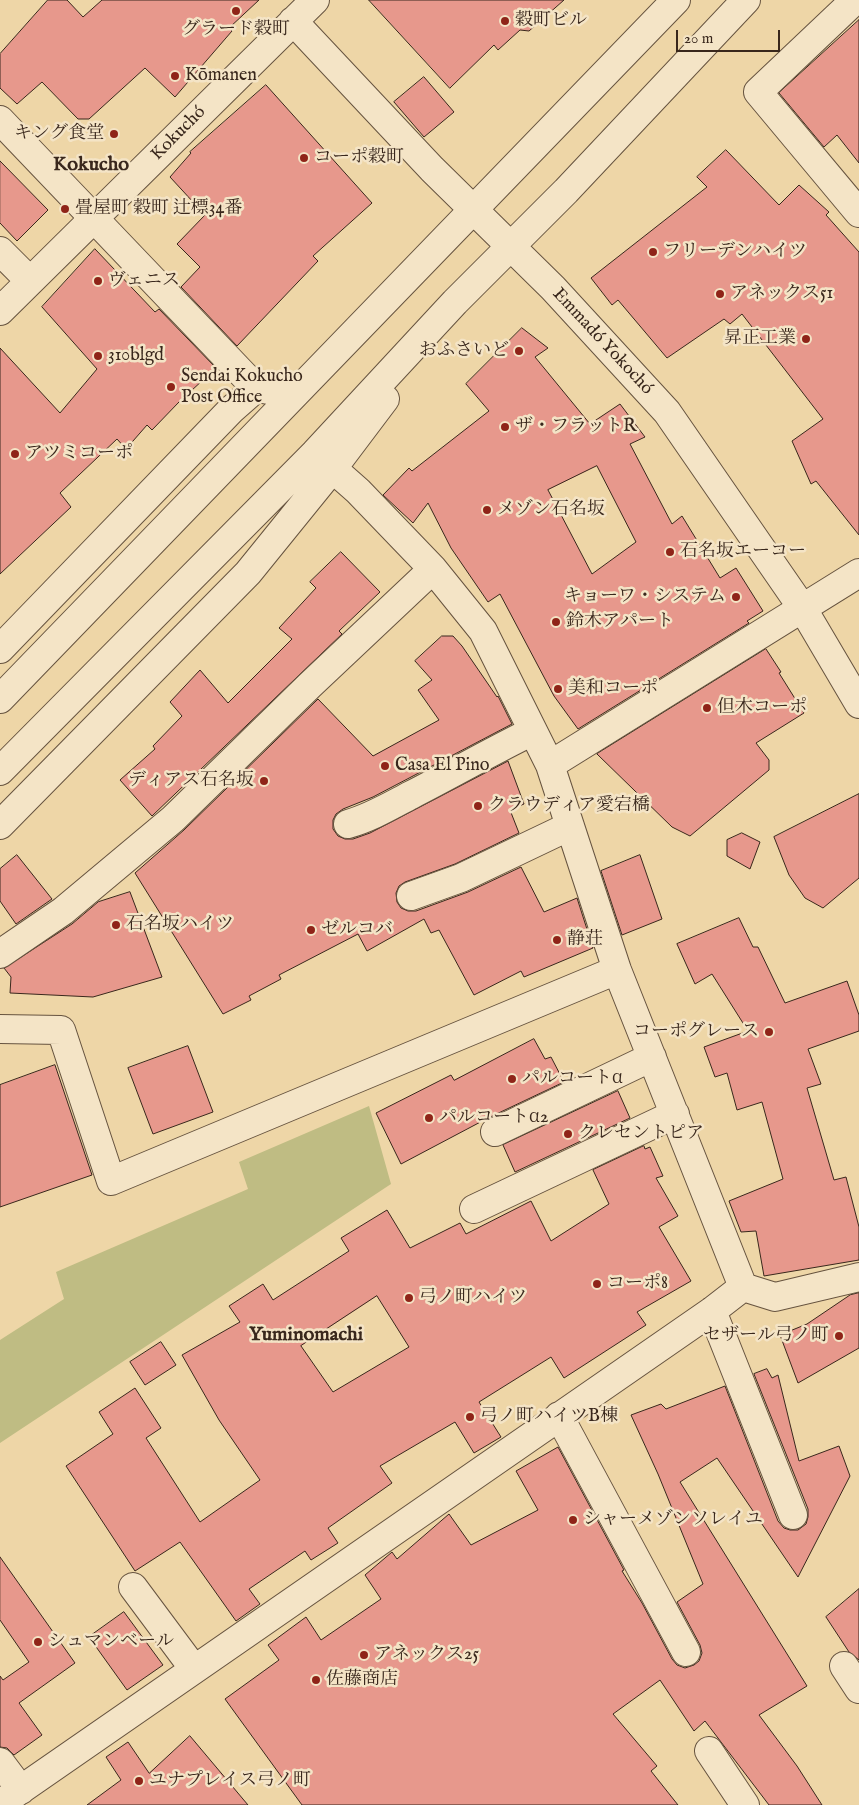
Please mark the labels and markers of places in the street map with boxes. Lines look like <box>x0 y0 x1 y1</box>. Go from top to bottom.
marker: グラード穀町 <box>230 5 242 17</box>
place label: 穀町ビル <box>515 10 587 32</box>
marker: 穀町ビル <box>499 15 511 27</box>
place label: グラード穀町 <box>182 19 290 41</box>
place label: Kōmanen <box>185 65 257 87</box>
marker: Kōmanen <box>169 70 181 82</box>
place label: キング食堂 <box>14 123 104 145</box>
marker: キング食堂 <box>108 128 120 140</box>
place label: コーポ穀町 <box>314 147 404 169</box>
marker: コーポ穀町 <box>298 152 310 164</box>
place label: 畳屋町 穀町 辻標34番 <box>75 198 242 220</box>
marker: 畳屋町 穀町 辻標34番 <box>59 203 71 215</box>
place label: フリーデンハイツ <box>663 241 807 263</box>
marker: フリーデンハイツ <box>647 246 659 258</box>
place label: ヴェニス <box>108 270 180 292</box>
marker: ヴェニス <box>92 275 104 287</box>
place label: アネックス51 <box>730 283 833 305</box>
marker: アネックス51 <box>714 288 726 300</box>
place label: 昇正工業 <box>724 328 796 350</box>
marker: 昇正工業 <box>800 333 812 345</box>
place label: おふさいど <box>419 340 509 362</box>
place label: 310blgd <box>108 345 164 367</box>
marker: おふさいど <box>513 345 525 357</box>
marker: 310blgd <box>92 350 104 362</box>
place label: Sendai Kokucho Post Office <box>181 366 303 408</box>
marker: Sendai Kokucho Post Office <box>165 381 177 393</box>
place label: ザ・フラットR <box>515 416 637 438</box>
marker: ザ・フラットR <box>499 421 511 433</box>
place label: アツミコーポ <box>25 443 133 465</box>
marker: アツミコーポ <box>9 448 21 460</box>
place label: メゾン石名坂 <box>497 499 605 521</box>
marker: メゾン石名坂 <box>481 504 493 516</box>
place label: 石名坂エーコー <box>680 541 806 563</box>
marker: 石名坂エーコー <box>664 546 676 558</box>
place label: キョーワ・システム <box>564 586 726 608</box>
marker: キョーワ・システム <box>730 591 742 603</box>
place label: 鈴木アパート <box>566 611 674 633</box>
marker: 鈴木アパート <box>550 616 562 628</box>
place label: 美和コーポ <box>568 678 658 700</box>
marker: 美和コーポ <box>552 683 564 695</box>
place label: 但木コーポ <box>717 697 807 719</box>
marker: 但木コーポ <box>701 702 713 714</box>
place label: Casa El Pino <box>395 755 490 777</box>
marker: Casa El Pino <box>379 760 391 772</box>
place label: ディアス石名坂 <box>128 770 254 792</box>
marker: ディアス石名坂 <box>258 775 270 787</box>
place label: クラウディア愛宕橋 <box>488 795 650 817</box>
marker: クラウディア愛宕橋 <box>472 800 484 812</box>
place label: 石名坂ハイツ <box>126 914 234 936</box>
marker: 石名坂ハイツ <box>110 919 122 931</box>
place label: ゼルコバ <box>321 919 393 941</box>
marker: ゼルコバ <box>305 924 317 936</box>
place label: 静荘 <box>567 929 603 951</box>
marker: 静荘 <box>551 934 563 946</box>
place label: コーポグレース <box>633 1021 759 1043</box>
marker: コーポグレース <box>763 1026 775 1038</box>
place label: パルコートα <box>522 1068 623 1090</box>
marker: パルコートα <box>506 1073 518 1085</box>
place label: パルコートα2 <box>439 1107 548 1129</box>
marker: パルコートα2 <box>423 1112 435 1124</box>
place label: クレセントピア <box>578 1123 704 1145</box>
marker: クレセントピア <box>562 1128 574 1140</box>
place label: コーポ8 <box>607 1273 668 1295</box>
marker: コーポ8 <box>591 1278 603 1290</box>
place label: 弓ノ町ハイツ <box>419 1287 527 1309</box>
marker: 弓ノ町ハイツ <box>403 1292 415 1304</box>
place label: セザール弓ノ町 <box>703 1325 829 1347</box>
marker: セザール弓ノ町 <box>833 1330 845 1342</box>
place label: 弓ノ町ハイツB棟 <box>480 1406 618 1428</box>
marker: 弓ノ町ハイツB棟 <box>464 1411 476 1423</box>
place label: シャーメゾンソレイユ <box>583 1509 763 1531</box>
marker: シャーメゾンソレイユ <box>567 1514 579 1526</box>
place label: シュマンベール <box>48 1631 174 1653</box>
marker: シュマンベール <box>32 1636 44 1648</box>
place label: アネックス25 <box>374 1644 479 1666</box>
marker: アネックス25 <box>358 1649 370 1661</box>
place label: 佐藤商店 <box>326 1669 398 1691</box>
marker: 佐藤商店 <box>310 1674 322 1686</box>
place label: ユナプレイス弓ノ町 <box>149 1770 311 1792</box>
marker: ユナプレイス弓ノ町 <box>133 1775 145 1787</box>

